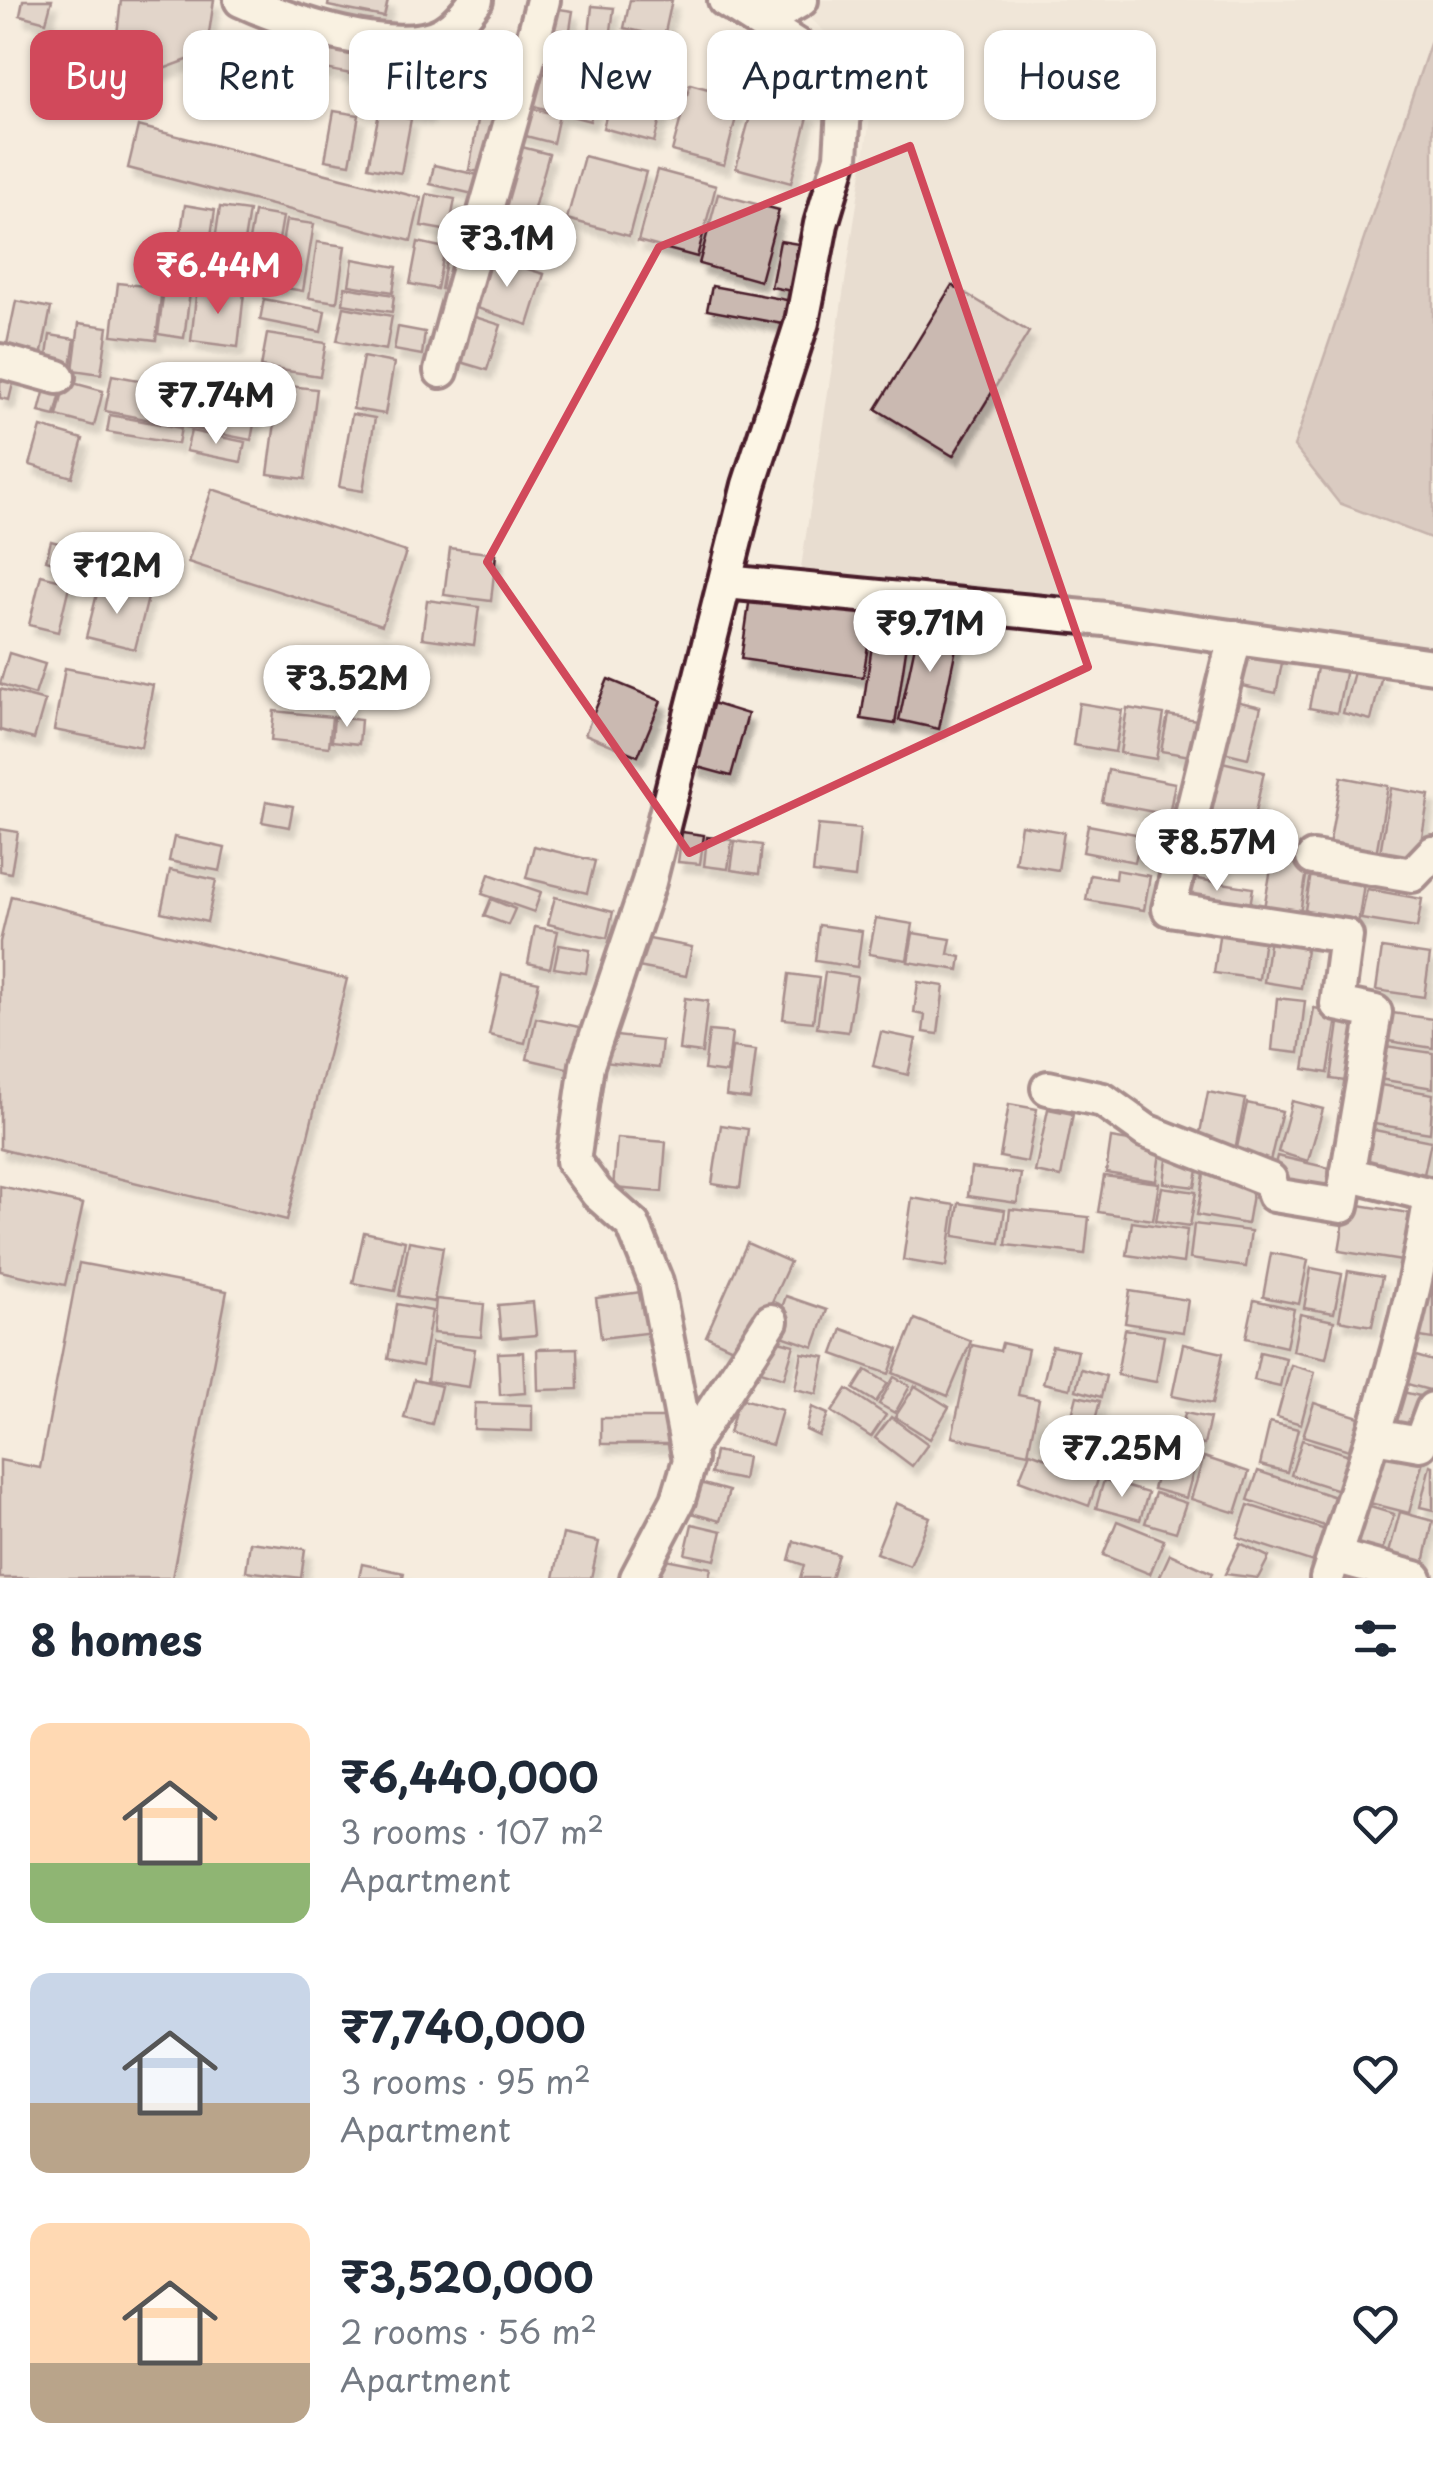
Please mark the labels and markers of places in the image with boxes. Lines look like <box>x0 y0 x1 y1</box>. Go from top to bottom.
pin: ₹3.1M <box>437 205 577 290</box>
pin: ₹6.44M <box>137 232 299 317</box>
pin: ₹7.74M <box>135 362 297 447</box>
pin: ₹12M <box>58 532 176 617</box>
pin: ₹9.71M <box>849 590 1011 675</box>
pin: ₹3.52M <box>266 645 428 730</box>
pin: ₹8.57M <box>1136 809 1298 894</box>
pin: ₹7.25M <box>1041 1415 1203 1500</box>

